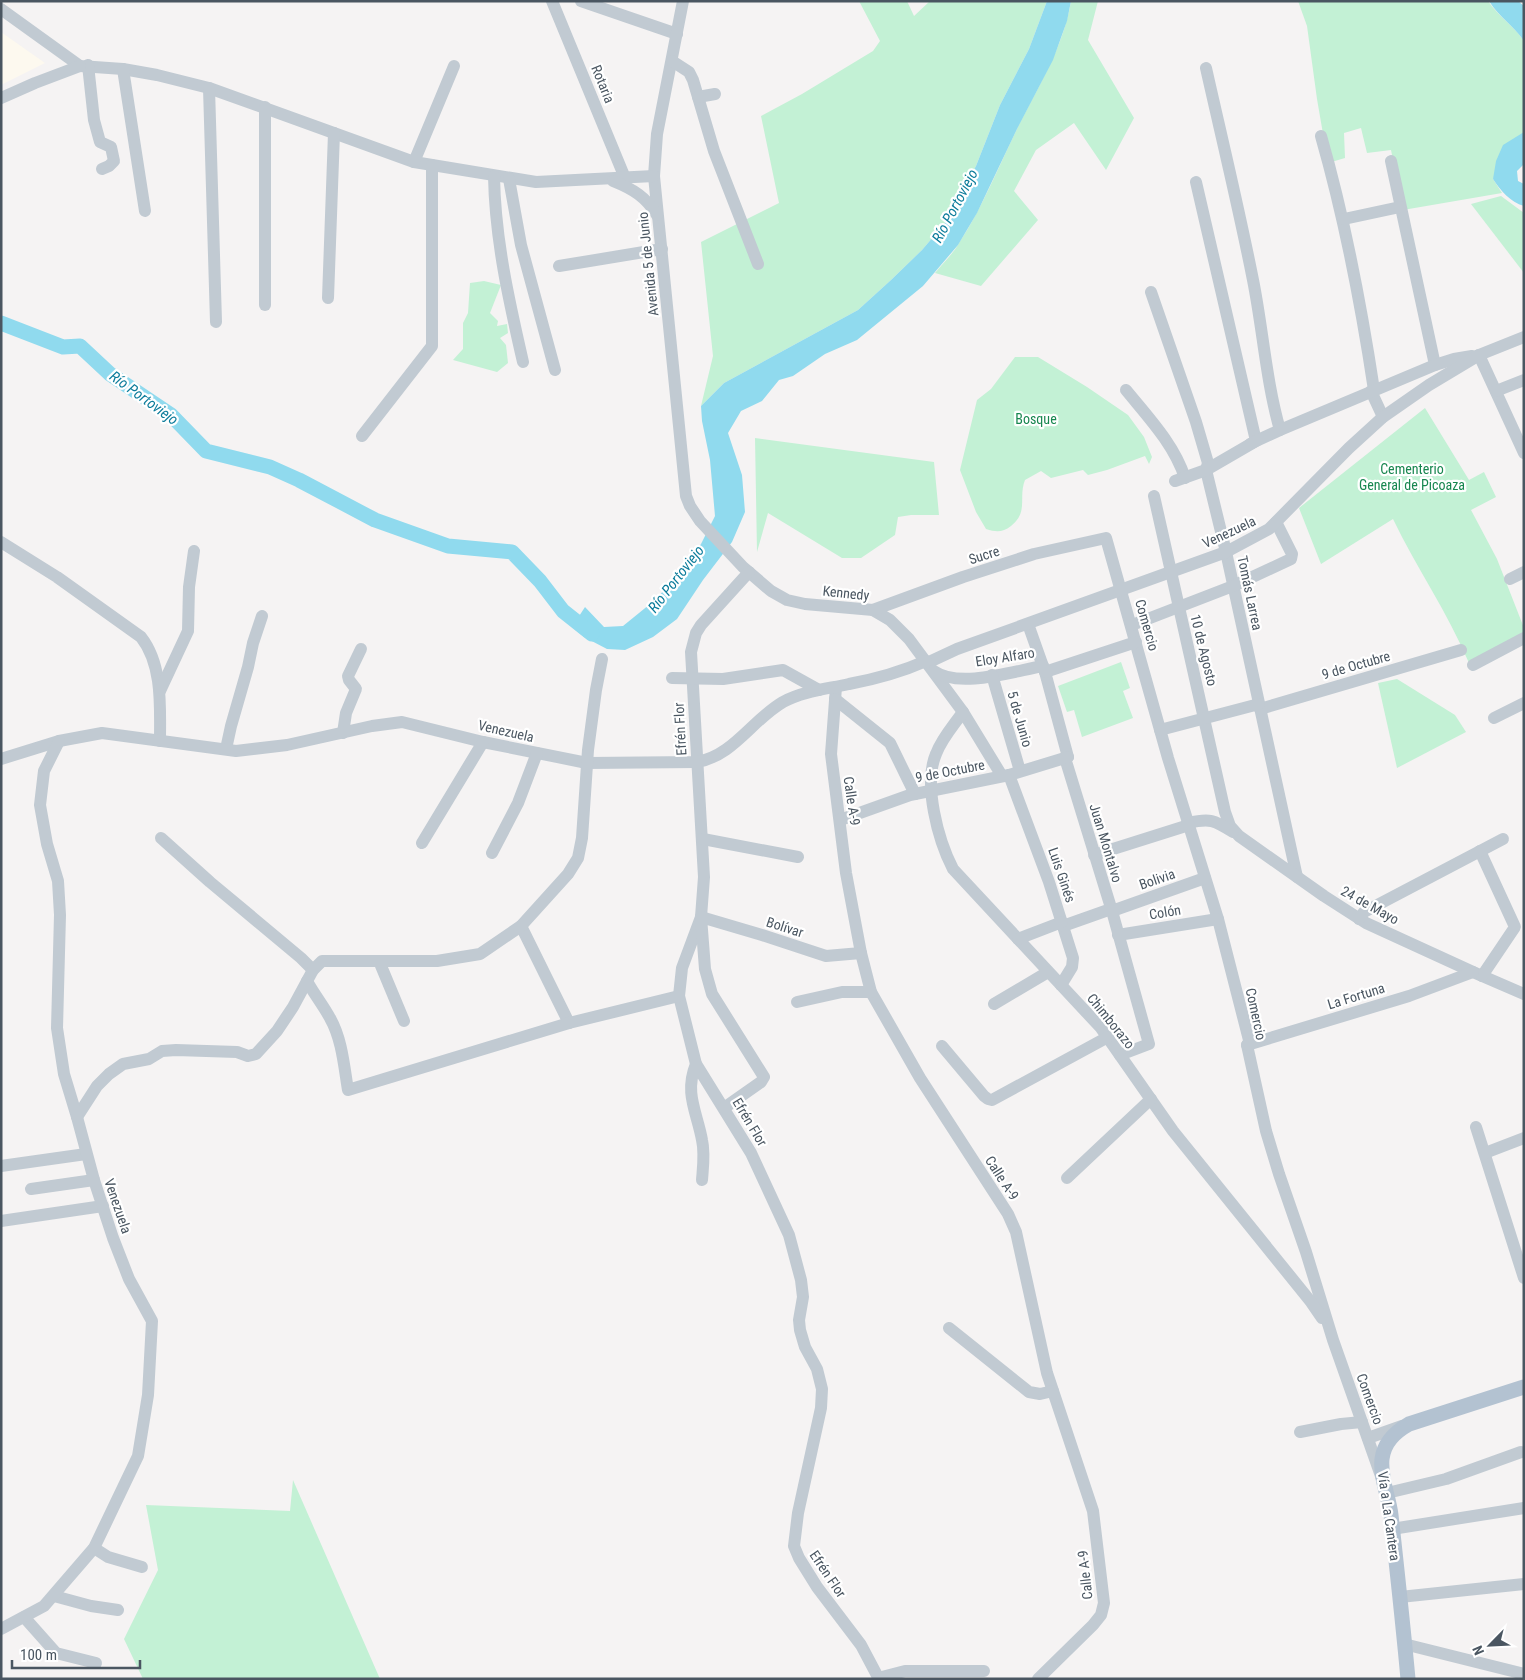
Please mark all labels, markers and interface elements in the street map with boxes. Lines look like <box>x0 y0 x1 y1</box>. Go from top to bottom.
street label: Rotaria <box>588 63 618 105</box>
water label: Río Portoviejo <box>928 166 982 246</box>
street label: Avenida 5 de Junio <box>635 211 661 317</box>
water label: Río Portoviejo <box>106 367 182 429</box>
park label: Bosque <box>1015 411 1057 427</box>
park label: Cementerio General de Picoaza <box>1359 461 1465 493</box>
street label: Venezuela <box>1200 513 1258 551</box>
water label: Río Portoviejo <box>644 542 708 616</box>
street label: Sucre <box>967 542 1002 567</box>
street label: Tomás Larrea <box>1234 554 1266 632</box>
street label: Kennedy <box>822 583 870 603</box>
street label: Comercio <box>1132 597 1162 653</box>
street label: 10 de Agosto <box>1187 613 1221 687</box>
street label: Eloy Alfaro <box>974 644 1036 670</box>
street label: 9 de Octubre <box>1320 648 1392 682</box>
street label: 5 de Junio <box>1004 689 1036 749</box>
street label: Efrén Flor <box>671 702 689 756</box>
street label: Venezuela <box>476 717 536 745</box>
street label: 9 de Octubre <box>914 756 986 786</box>
street label: Calle A-9 <box>841 775 863 827</box>
street label: Juan Montalvo <box>1086 802 1126 884</box>
street label: Luis Ginés <box>1045 845 1079 905</box>
street label: Bolivia <box>1137 865 1177 893</box>
street label: 24 de Mayo <box>1338 883 1402 927</box>
street label: Colón <box>1148 902 1182 922</box>
street label: Bolívar <box>764 914 806 940</box>
street label: La Fortuna <box>1325 980 1387 1012</box>
street label: Comercio <box>1243 986 1269 1042</box>
street label: Chimborazo <box>1084 990 1138 1052</box>
street label: Efrén Flor <box>729 1095 771 1149</box>
street label: Calle A-9 <box>982 1153 1022 1203</box>
street label: Venezuela <box>101 1177 135 1235</box>
street label: Comercio <box>1353 1371 1387 1427</box>
street label: Vía a La Cantera <box>1375 1470 1403 1562</box>
street label: Efrén Flor <box>806 1547 850 1601</box>
street label: Calle A-9 <box>1074 1550 1096 1600</box>
north arrow <box>1465 1620 1515 1670</box>
scale bar <box>12 1638 140 1670</box>
text: N <box>1469 1643 1487 1657</box>
text: 100 m <box>20 1646 57 1664</box>

